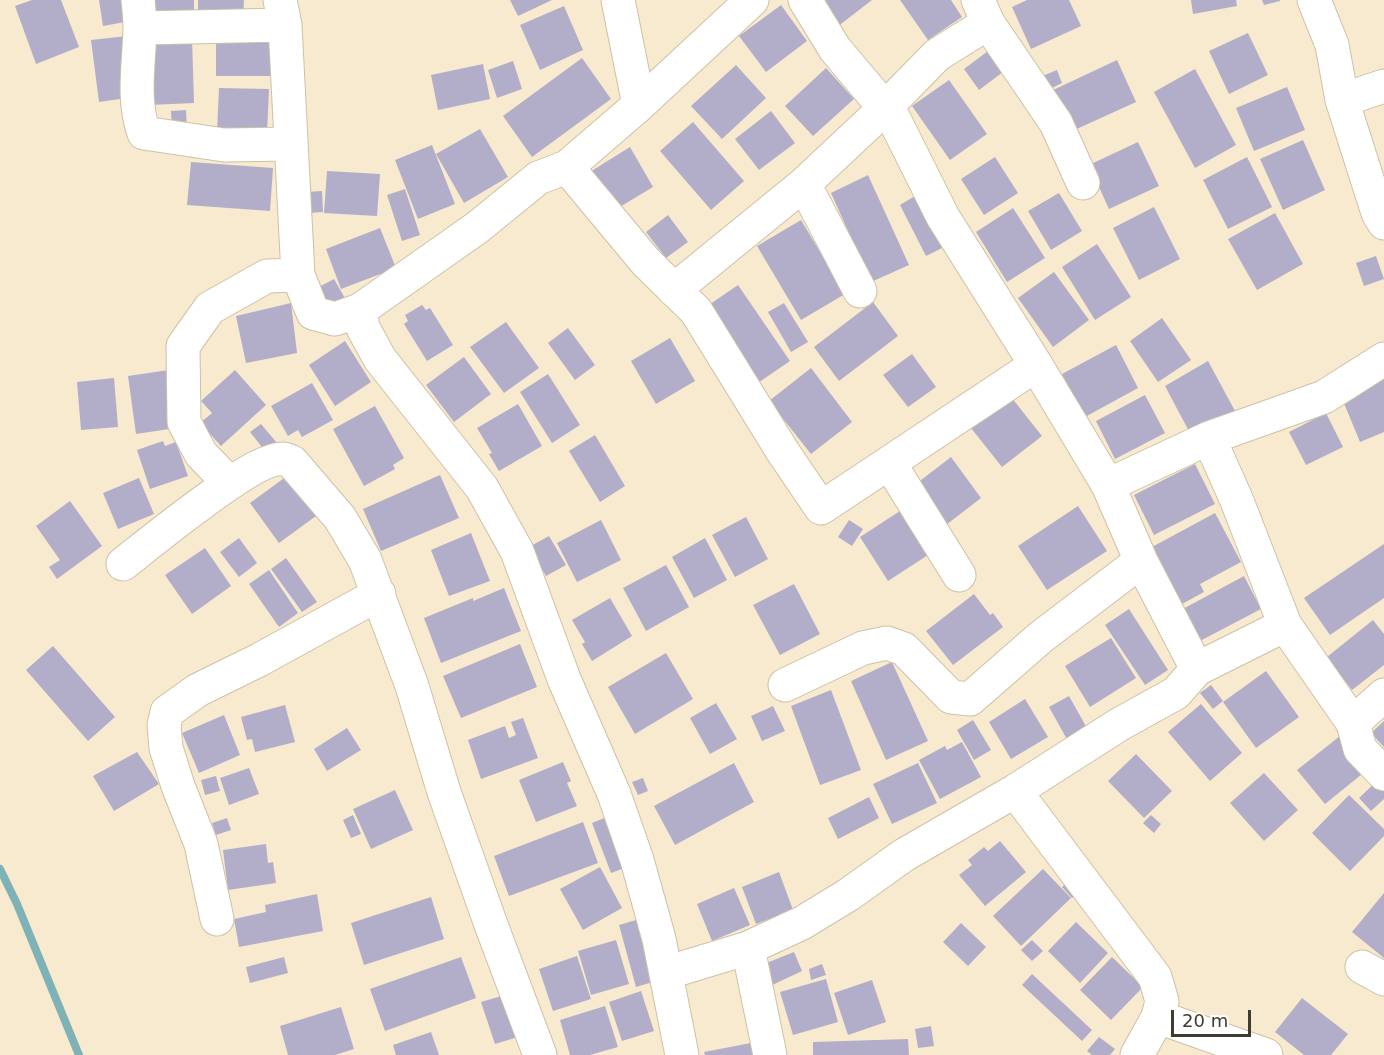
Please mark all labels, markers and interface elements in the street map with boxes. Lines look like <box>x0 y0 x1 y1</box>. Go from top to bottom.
scale bar <box>1174 998 1254 1036</box>
text: 20 m <box>1182 1010 1228 1031</box>

